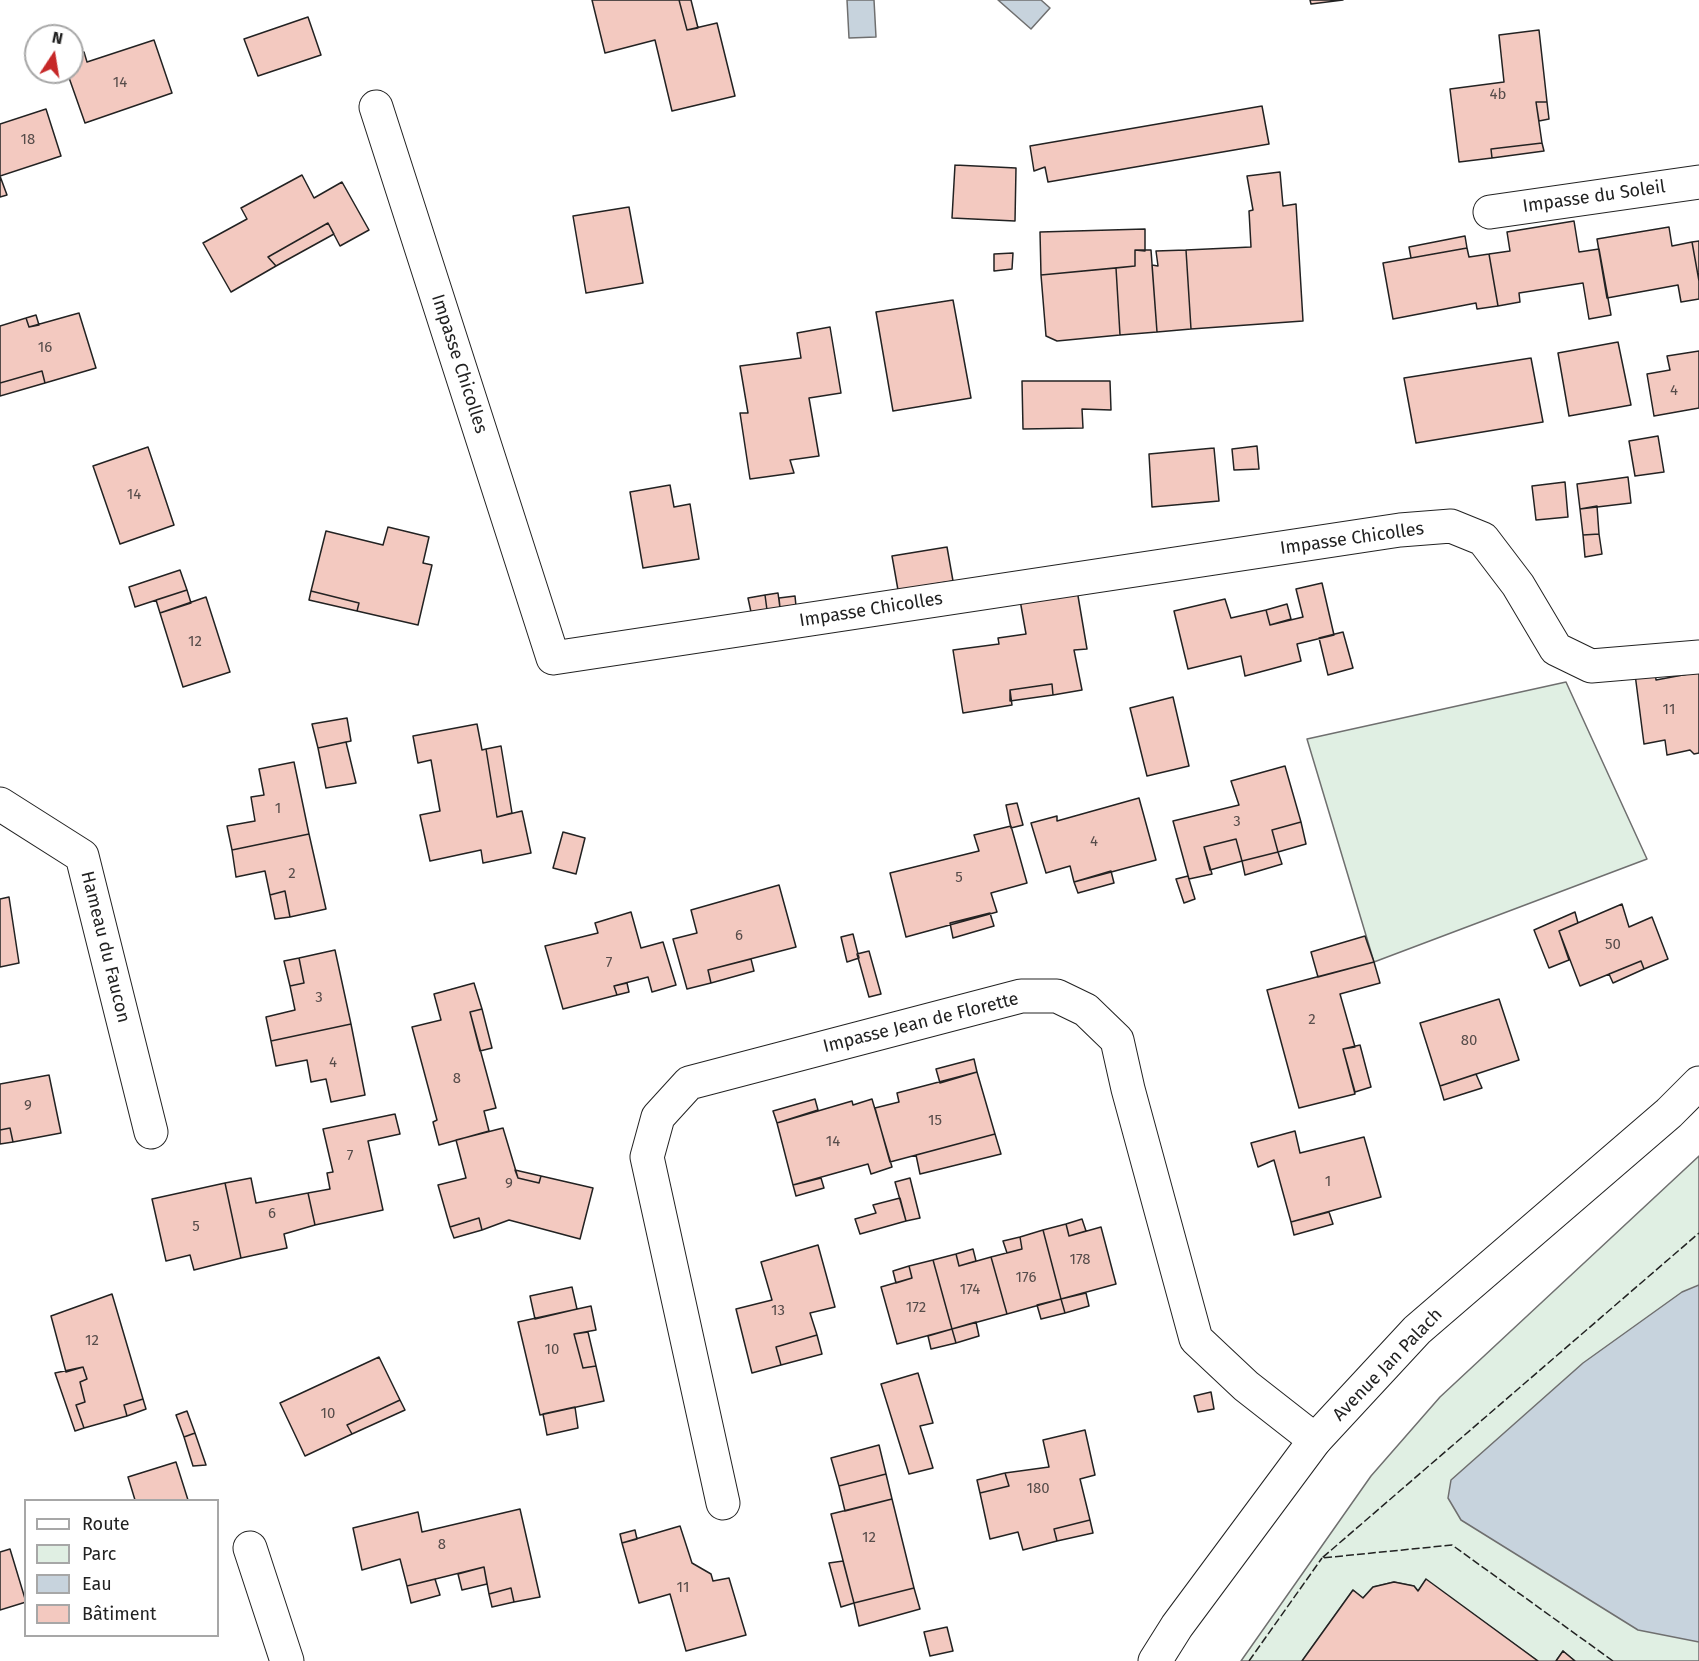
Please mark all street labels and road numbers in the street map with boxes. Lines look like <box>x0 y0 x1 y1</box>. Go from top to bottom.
street label: Impasse du Soleil <box>1521 176 1667 218</box>
street label: Impasse Chicolles <box>426 292 492 436</box>
street label: Impasse Chicolles <box>1279 518 1425 560</box>
street label: Impasse Chicolles <box>798 588 944 632</box>
street label: Hameau du Faucon <box>76 869 134 1025</box>
street label: Impasse Jean de Florette <box>821 988 1021 1058</box>
street label: Avenue Jan Palach <box>1329 1304 1447 1426</box>

